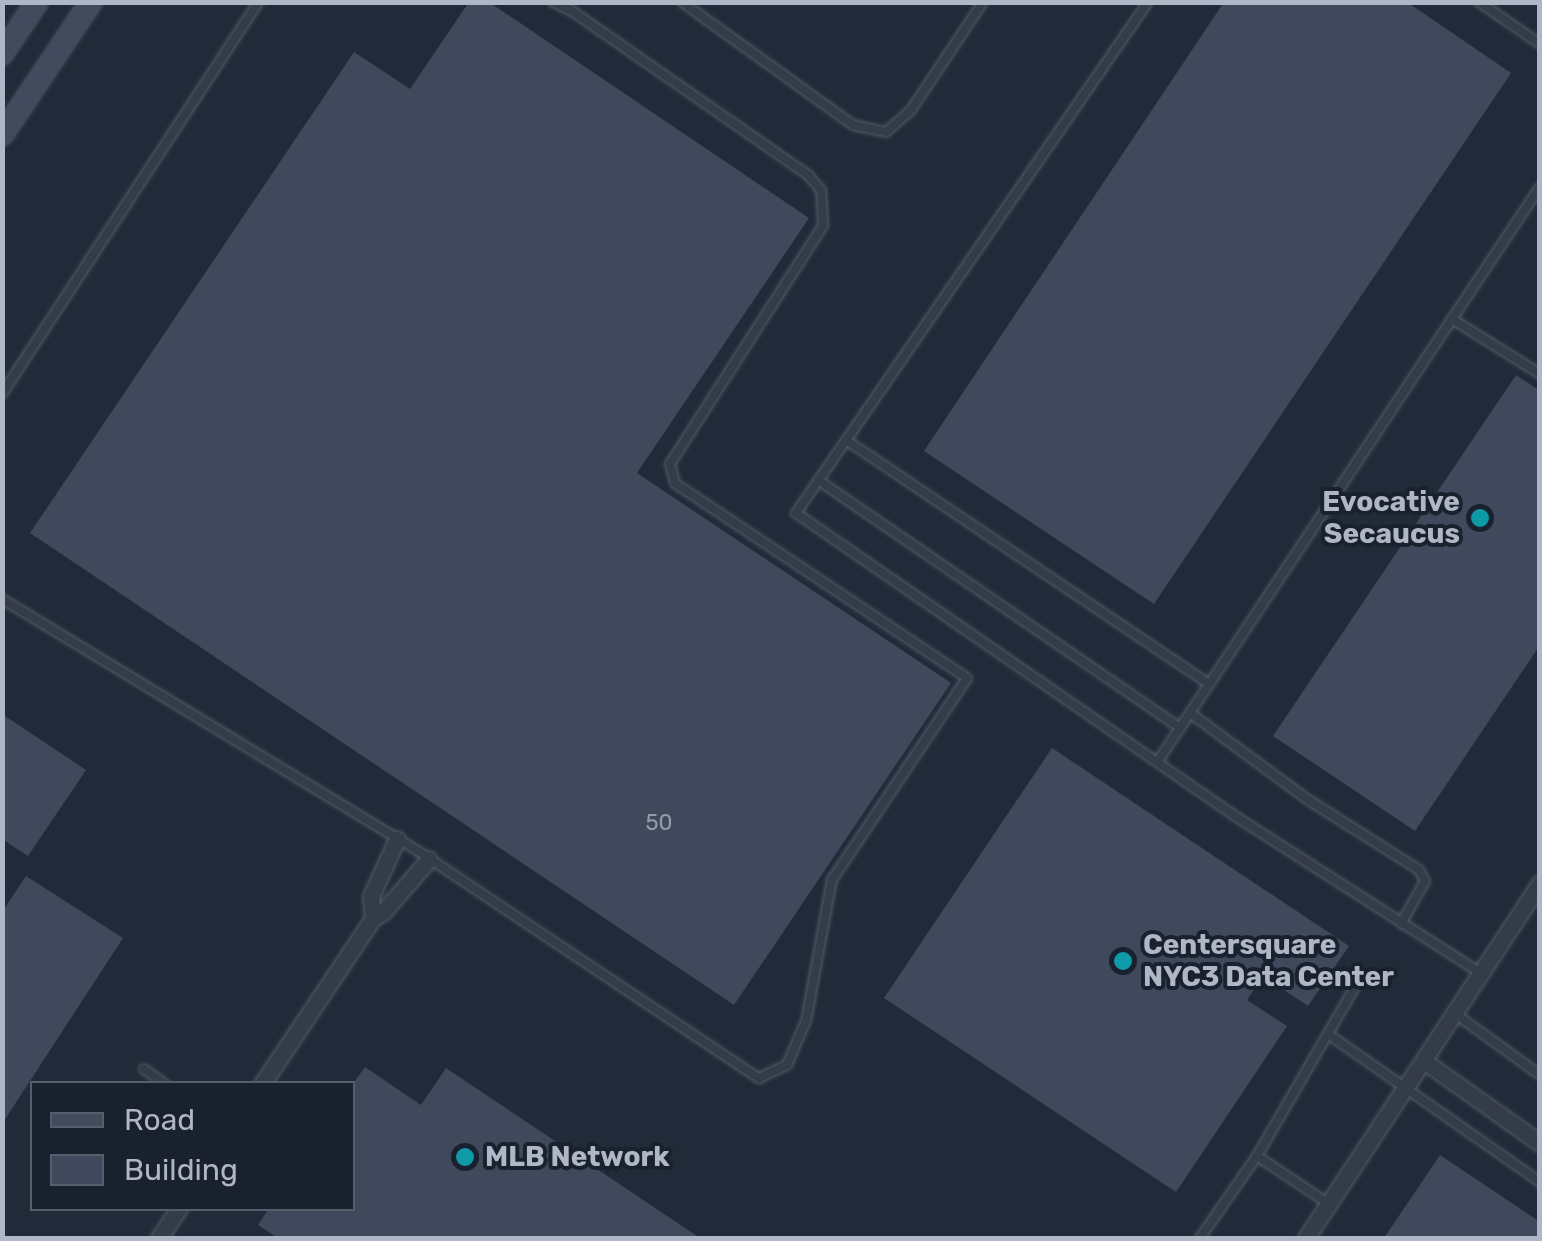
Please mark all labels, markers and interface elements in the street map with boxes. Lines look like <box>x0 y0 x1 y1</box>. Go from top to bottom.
place label: Evocative Secaucus <box>1322 485 1460 551</box>
marker: Evocative Secaucus <box>1469 507 1491 529</box>
house number: 50 <box>645 810 673 836</box>
place label: Centersquare NYC3 Data Center <box>1143 928 1394 994</box>
marker: Centersquare NYC3 Data Center <box>1112 950 1134 972</box>
legend <box>30 1081 355 1211</box>
text: Road <box>124 1102 195 1138</box>
place label: MLB Network <box>485 1140 670 1174</box>
marker: MLB Network <box>454 1146 476 1168</box>
text: Building <box>124 1152 238 1188</box>

